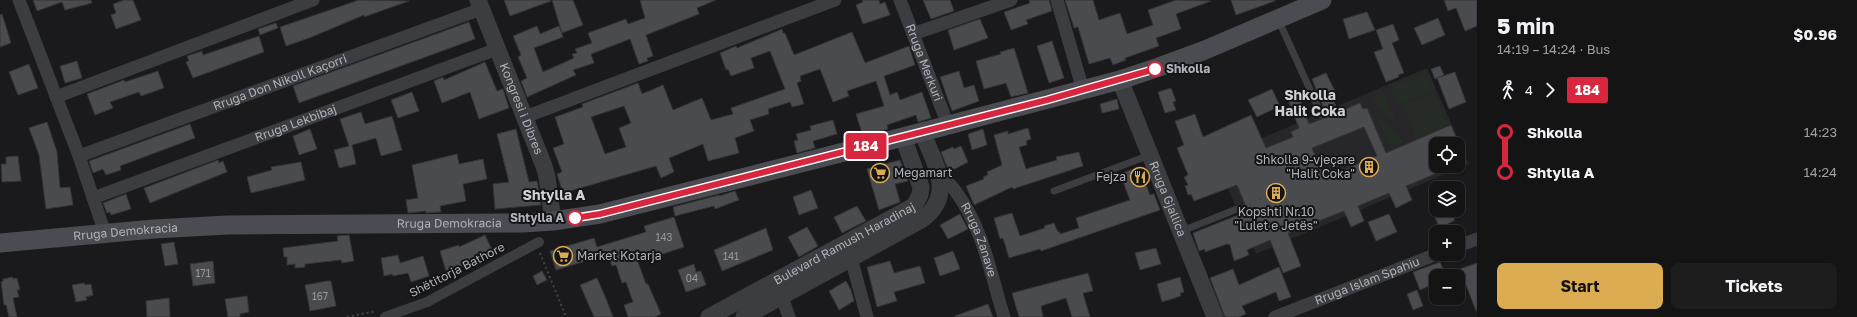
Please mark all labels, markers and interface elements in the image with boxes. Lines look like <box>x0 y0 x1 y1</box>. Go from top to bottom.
text: 5 min <box>1497 12 1555 39</box>
street label: Rruga Merkuri <box>903 22 946 103</box>
text: $0.96 <box>1793 25 1837 43</box>
text: 14:19 – 14:24 · Bus <box>1497 41 1610 57</box>
street label: Rruga Don Nikoll Kaçorri <box>211 51 349 113</box>
street label: Kongresi i Dibres <box>497 61 547 157</box>
marker: Shkolla <box>1147 61 1163 77</box>
place label: Shkolla <box>1166 61 1210 76</box>
icon: walk <box>1497 79 1519 101</box>
icon: forward <box>1539 79 1561 101</box>
text: 184 <box>1575 81 1600 98</box>
text: 4 <box>1525 82 1533 98</box>
district label: Shkolla Halit Coka <box>1275 86 1345 119</box>
street label: Rruga Lekbibaj <box>253 101 338 145</box>
text: Shkolla <box>1527 123 1582 141</box>
text: 14:23 <box>1804 124 1837 140</box>
line badge: 184 <box>843 133 889 159</box>
text: 184 <box>854 137 878 154</box>
map controls <box>1429 137 1465 305</box>
button: locate <box>1429 137 1465 173</box>
place label: Shkolla 9-vjeçare "Halit Coka" <box>1255 152 1355 181</box>
building icon: Shkolla 9-vjeçare "Halit Coka" <box>1358 156 1380 178</box>
street label: Rruga Gjallica <box>1146 159 1190 239</box>
supermarket icon: Megamart <box>869 162 891 184</box>
text: Shtylla A <box>1527 163 1594 181</box>
text: 14:24 <box>1803 164 1837 180</box>
place label: Megamart <box>894 165 953 180</box>
restaurant icon: Fejza <box>1129 166 1151 188</box>
place label: Fejza <box>1096 169 1126 184</box>
button: layers <box>1429 181 1465 217</box>
building icon: Kopshti Nr.10 "Lulet e Jetës" <box>1265 182 1287 204</box>
district label: Shtylla A <box>523 186 586 203</box>
street label: Bulevard Ramush Haradinaj <box>771 199 918 288</box>
street label: Rruga Zanave <box>958 200 1000 279</box>
place label: Kopshti Nr.10 "Lulet e Jetës" <box>1234 204 1318 233</box>
place label: Shtylla A <box>510 210 564 225</box>
marker: Shtylla A <box>567 210 583 226</box>
street label: Rruga Demokracia <box>397 215 502 231</box>
street label: Rruga Demokracia <box>72 220 178 243</box>
button: + <box>1429 225 1465 261</box>
house number: 143 <box>656 231 673 243</box>
street label: Shëtitorja Bathore <box>406 239 507 300</box>
supermarket icon: Market Kotarja <box>552 245 574 267</box>
place label: Market Kotarja <box>577 248 662 263</box>
house number: 141 <box>723 250 739 262</box>
street label: Rruga Islam Spahiu <box>1312 253 1422 308</box>
button: Start <box>1497 263 1663 309</box>
button: Tickets <box>1671 263 1837 309</box>
house number: 171 <box>196 267 211 279</box>
button: − <box>1429 269 1465 305</box>
house number: 04 <box>686 272 698 284</box>
house number: 167 <box>312 290 328 302</box>

